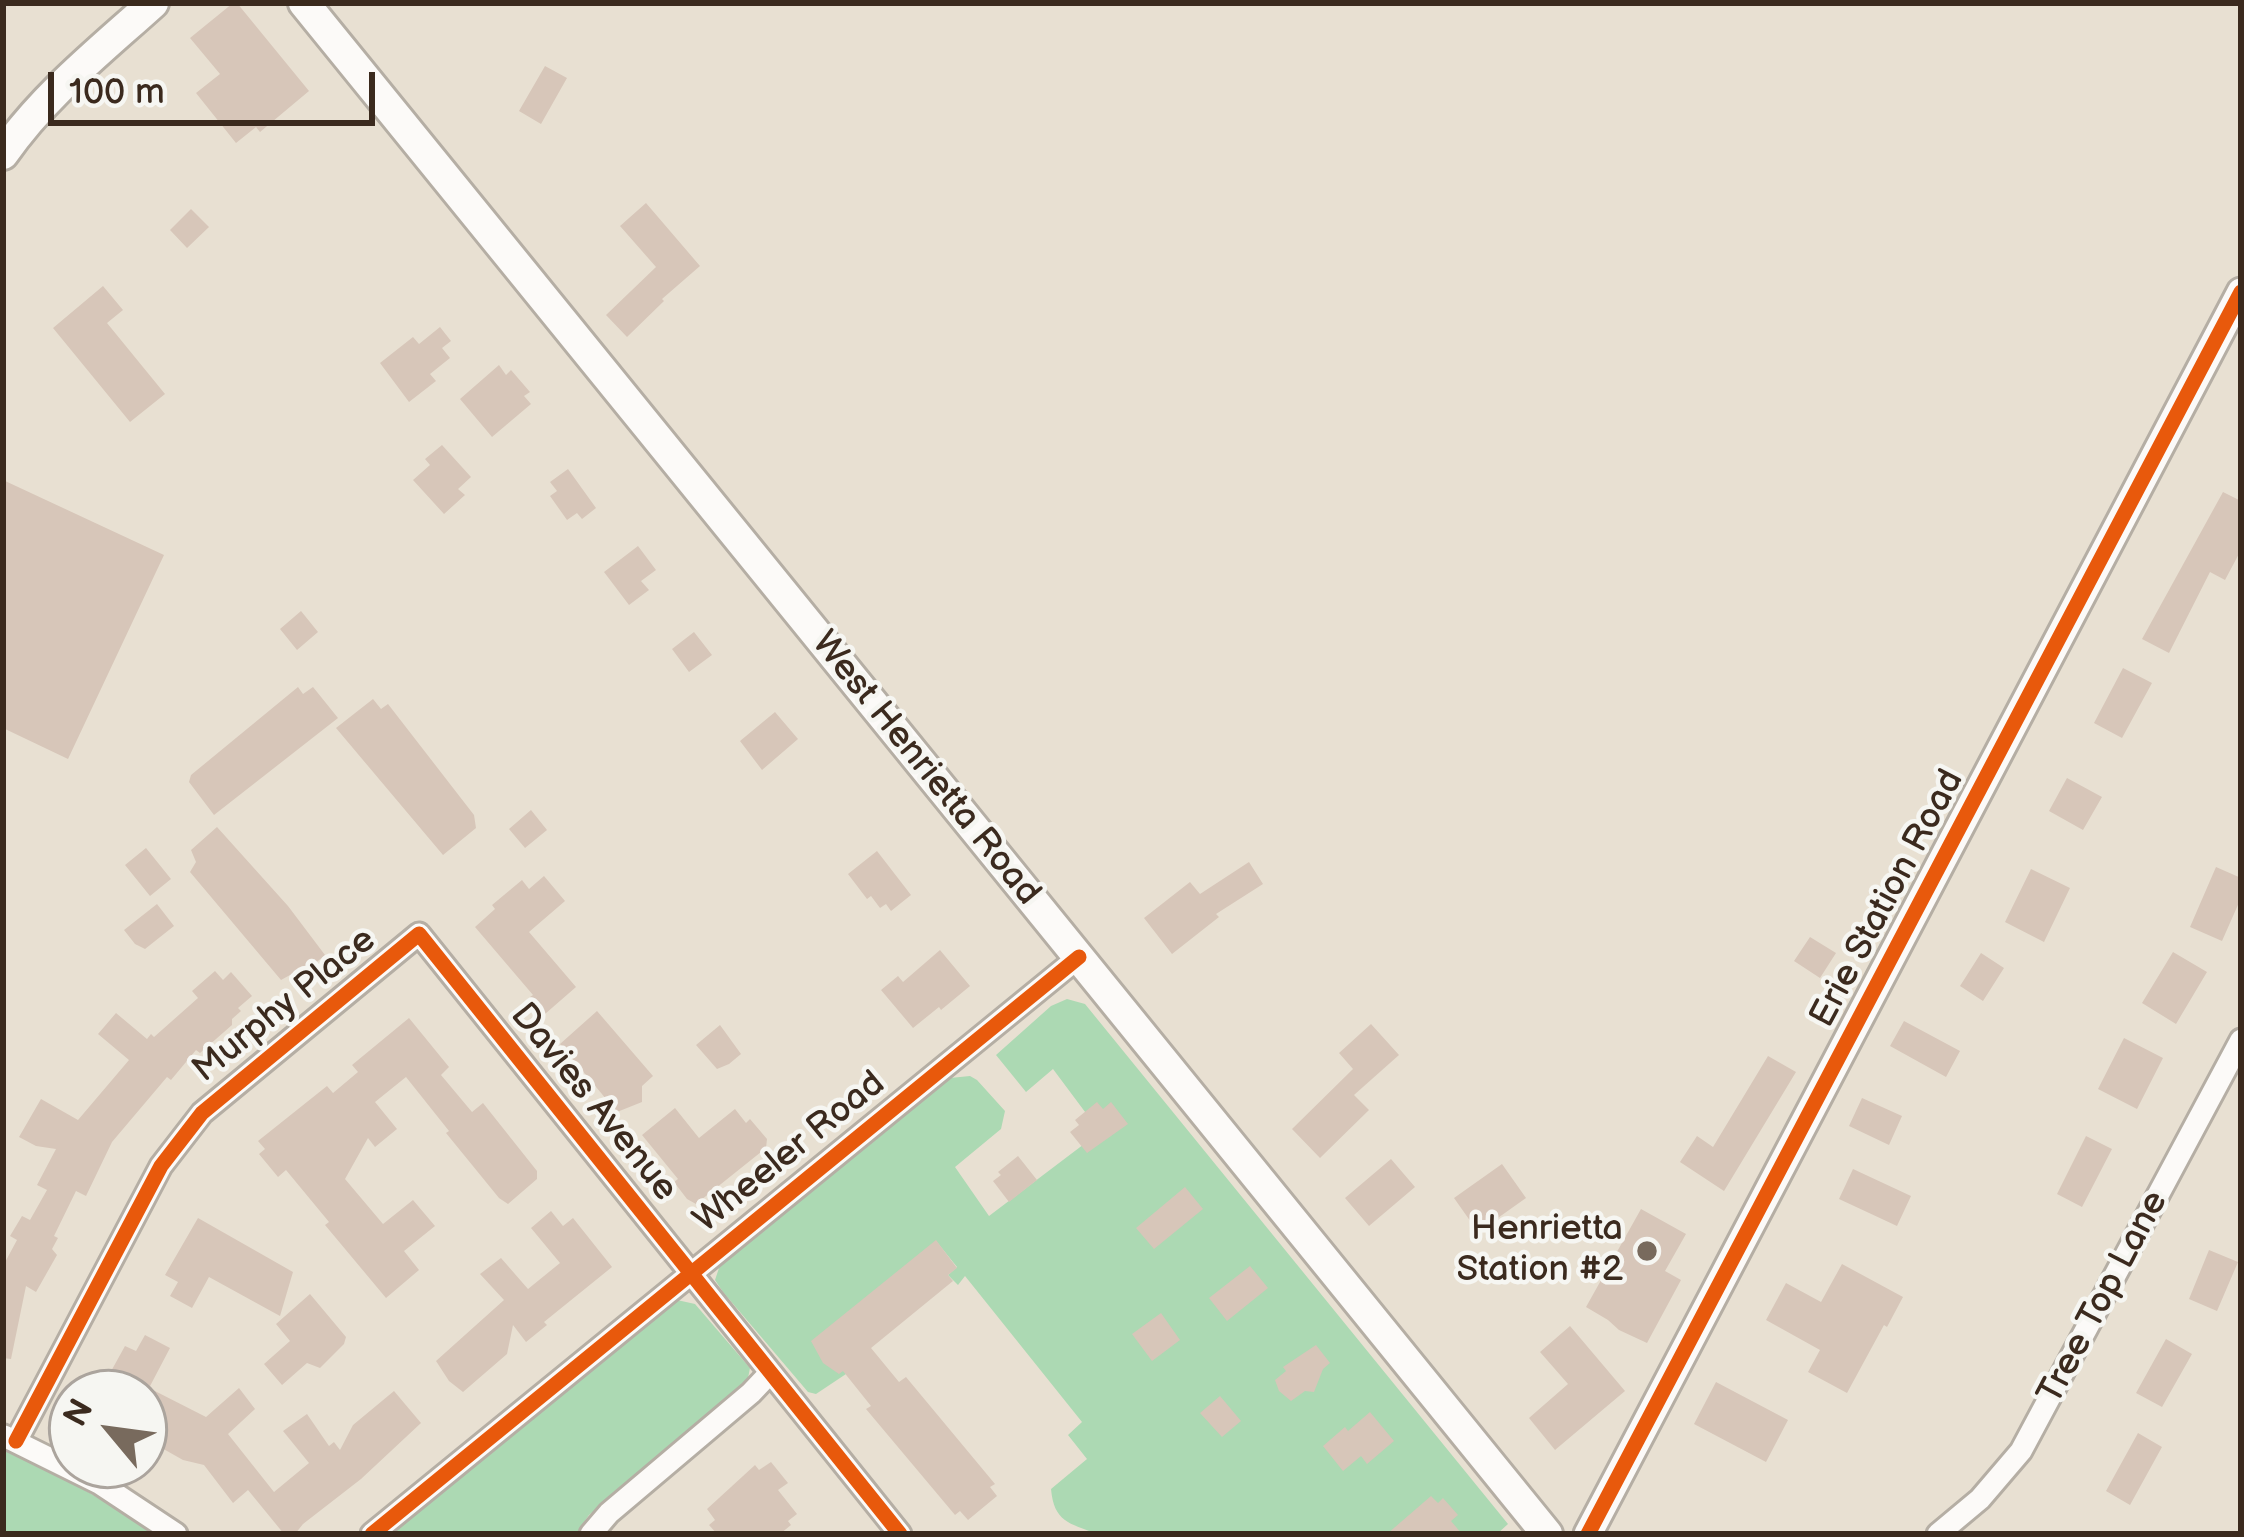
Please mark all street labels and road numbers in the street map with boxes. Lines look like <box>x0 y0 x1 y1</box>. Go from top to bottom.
street label: West Henrietta Road <box>801 623 1049 915</box>
street label: Erie Station Road <box>1802 763 1974 1035</box>
street label: Murphy Place <box>185 919 385 1093</box>
street label: Davies Avenue <box>500 996 686 1210</box>
street label: Wheeler Road <box>686 1063 894 1243</box>
street label: Tree Top Lane <box>2030 1184 2178 1412</box>

